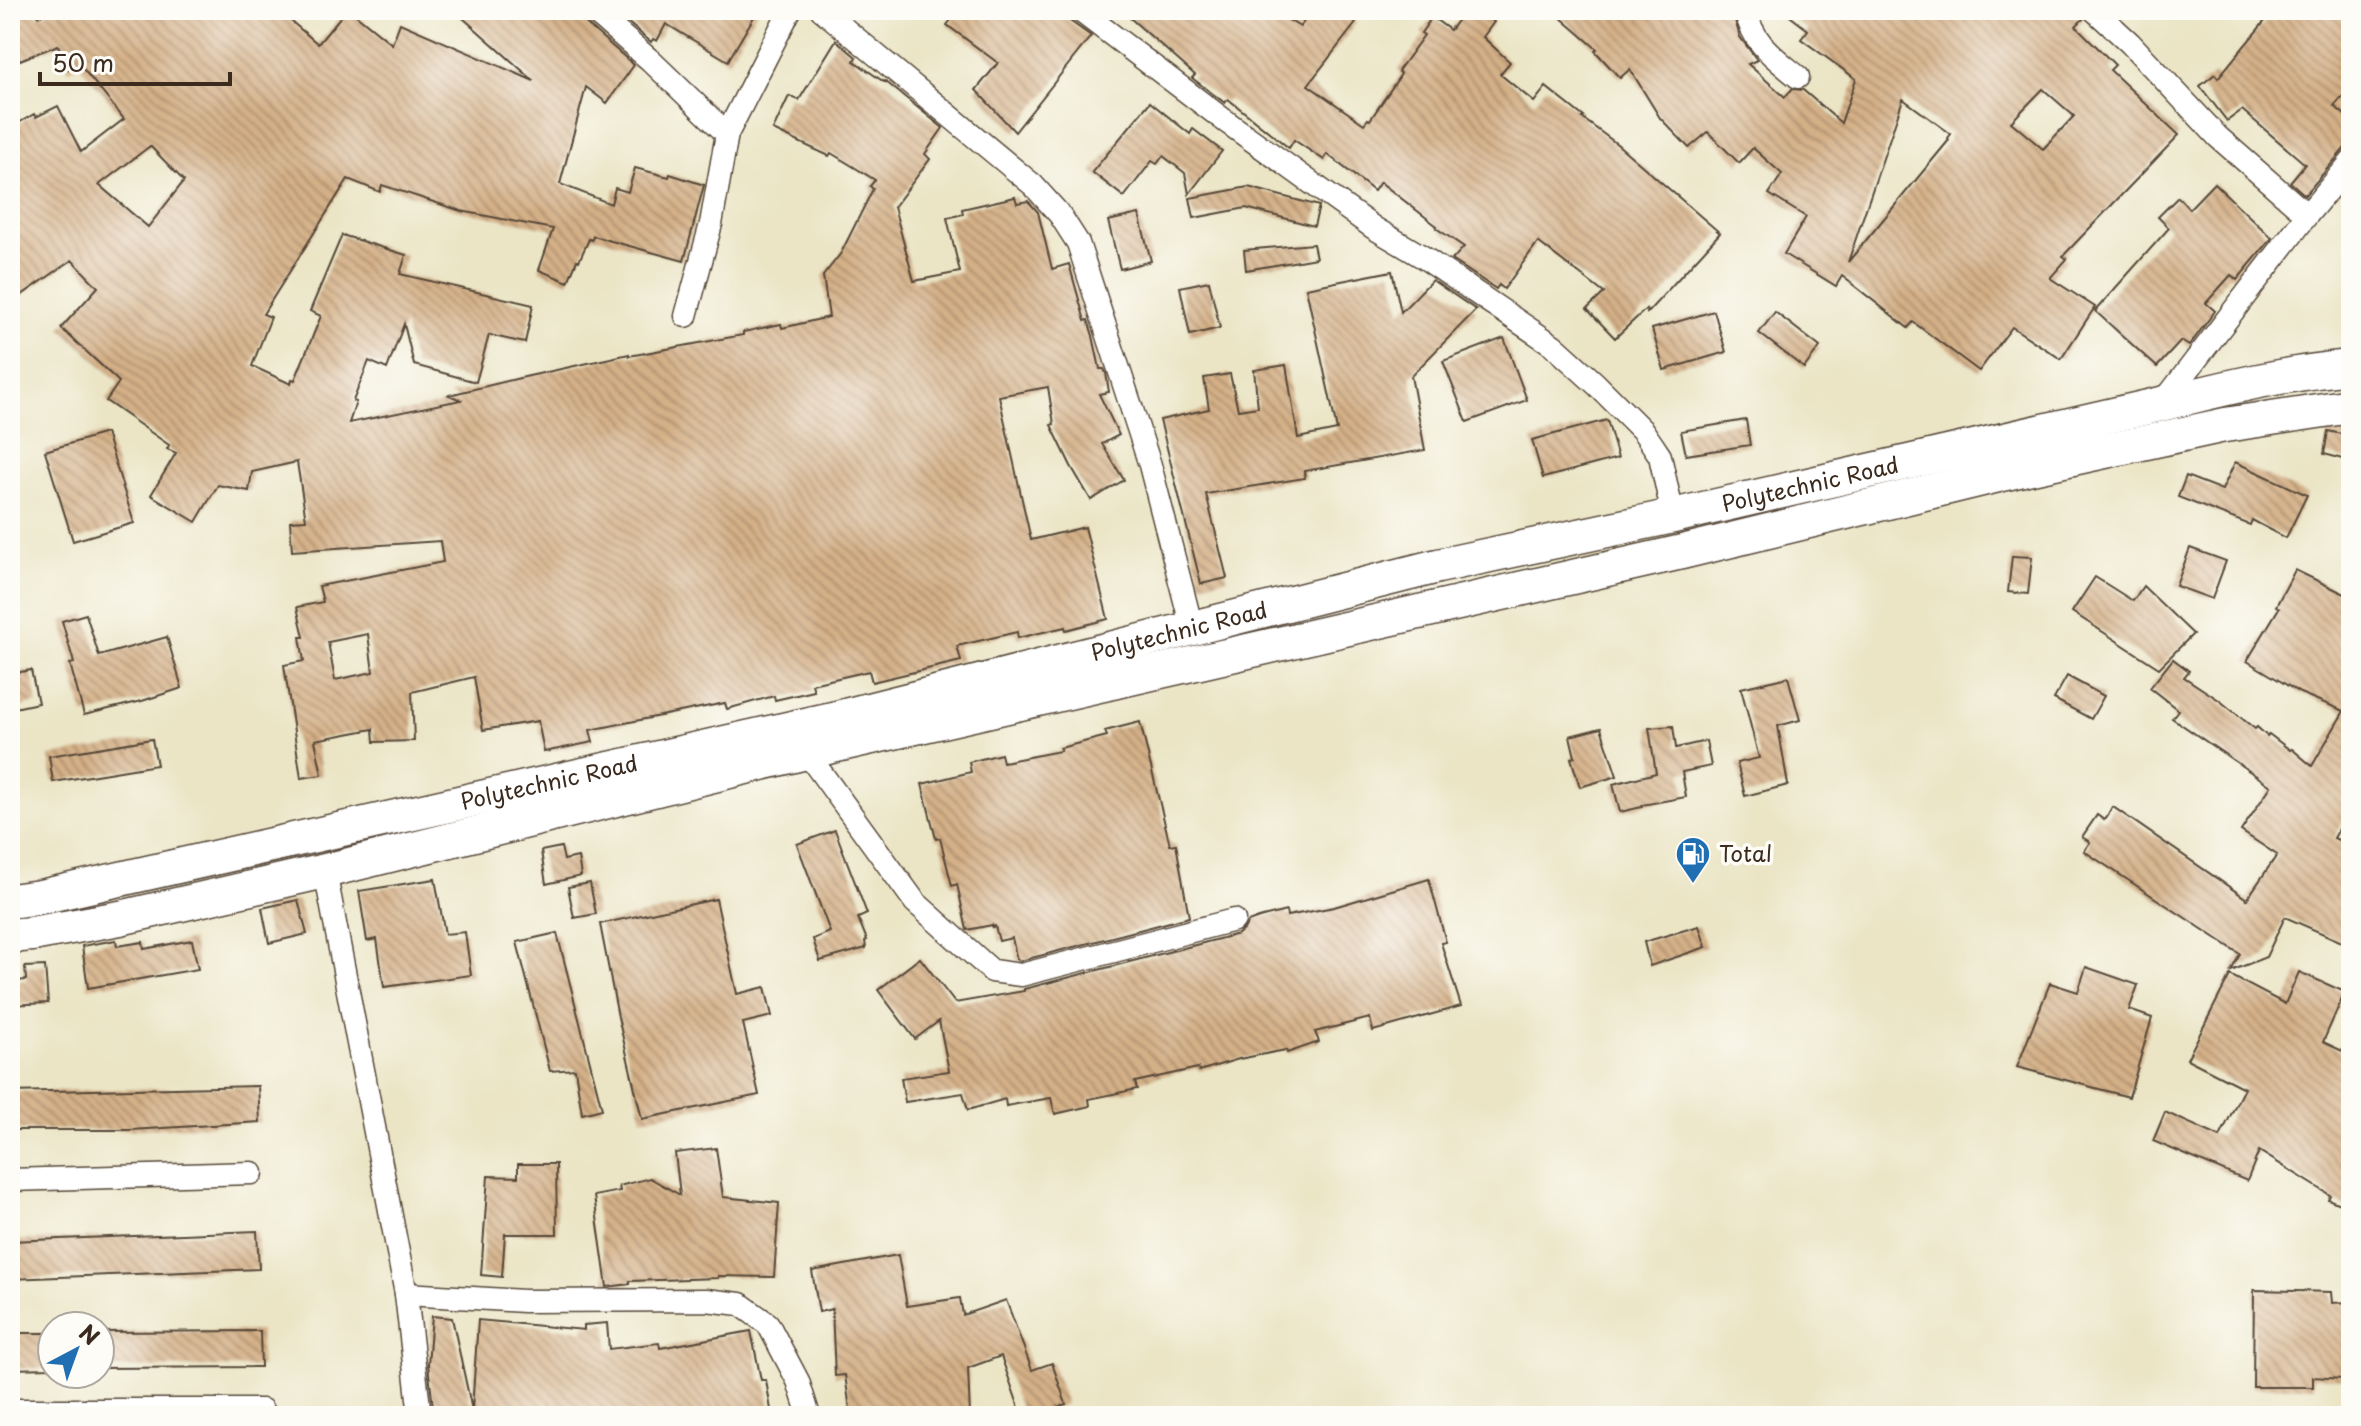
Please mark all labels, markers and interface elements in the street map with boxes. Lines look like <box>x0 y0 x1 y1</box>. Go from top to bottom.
scale bar <box>40 36 230 86</box>
text: 50 m <box>52 44 114 80</box>
street label: Polytechnic Road <box>1718 447 1902 519</box>
street label: Polytechnic Road <box>1087 592 1271 668</box>
street label: Polytechnic Road <box>457 745 641 817</box>
fuel station icon: Total <box>1674 835 1712 885</box>
place label: Total <box>1719 836 1772 869</box>
north arrow <box>36 1310 116 1390</box>
text: N <box>73 1316 108 1352</box>

